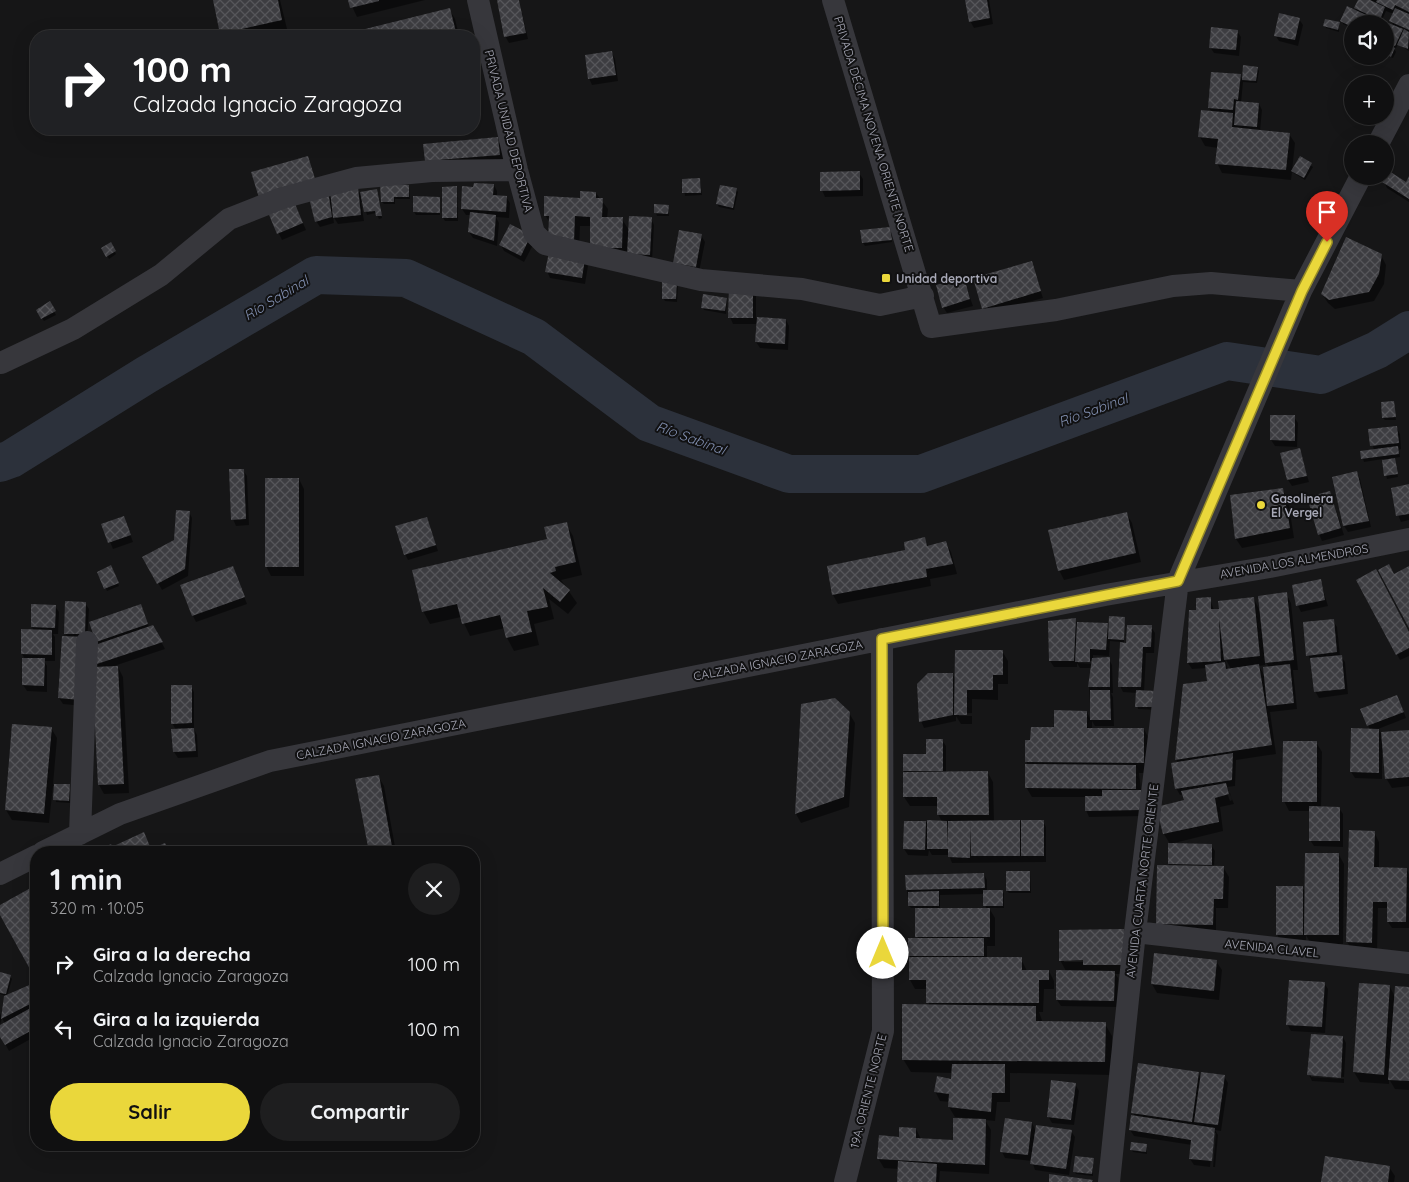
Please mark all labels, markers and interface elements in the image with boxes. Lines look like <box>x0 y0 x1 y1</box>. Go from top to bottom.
street label: PRIVADA DÉCIMA NOVENA ORIENTE NORTE <box>831 14 917 254</box>
map controls <box>1344 15 1394 185</box>
button: sound <box>1344 15 1394 65</box>
text: 100 m <box>133 47 232 91</box>
street label: PRIVADA UNIDAD DEPORTIVA <box>482 48 537 214</box>
icon: right <box>50 50 115 115</box>
button: + <box>1344 75 1394 125</box>
text: Calzada Ignacio Zaragoza <box>133 90 402 118</box>
button: − <box>1344 135 1394 185</box>
pin <box>1306 191 1348 242</box>
icon: arrive <box>1313 198 1341 226</box>
water label: Río Sabinal <box>240 271 313 324</box>
place label: Unidad deportiva <box>896 271 997 286</box>
marker: Unidad deportiva <box>880 272 892 284</box>
water label: Río Sabinal <box>1056 389 1132 431</box>
water label: Río Sabinal <box>654 417 730 459</box>
place label: Gasolinera El Vergel <box>1271 491 1333 520</box>
marker: Gasolinera El Vergel <box>1255 499 1267 511</box>
street label: AVENIDA LOS ALMENDROS <box>1219 541 1370 581</box>
street label: CALZADA IGNACIO ZARAGOZA <box>692 636 864 684</box>
street label: CALZADA IGNACIO ZARAGOZA <box>295 715 467 763</box>
street label: AVENIDA CUARTA NORTE ORIENTE <box>1123 783 1161 979</box>
text: 1 min <box>50 860 123 898</box>
button: close <box>408 863 460 915</box>
text: 320 m · 10:05 <box>50 898 144 918</box>
position arrow <box>856 926 908 978</box>
street label: AVENIDA CLAVEL <box>1224 936 1321 960</box>
text: Gira a la derecha <box>93 942 251 966</box>
icon: right <box>50 950 78 978</box>
text: 100 m <box>408 952 460 976</box>
text: Calzada Ignacio Zaragoza <box>93 966 289 986</box>
text: Gira a la izquierda <box>93 1007 260 1031</box>
icon: left <box>50 1015 78 1043</box>
text: 100 m <box>408 1017 460 1041</box>
text: Calzada Ignacio Zaragoza <box>93 1031 289 1051</box>
street label: 19A. ORIENTE NORTE <box>847 1032 890 1150</box>
button: Salir <box>50 1083 250 1141</box>
button: Compartir <box>260 1083 460 1141</box>

